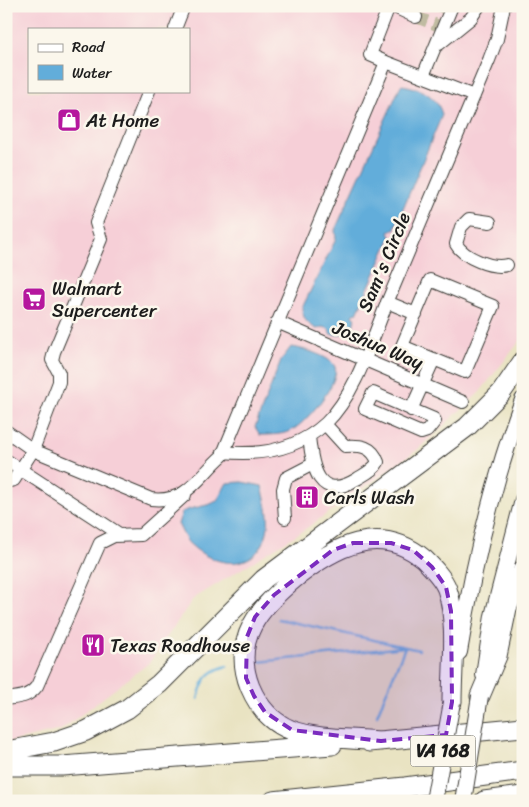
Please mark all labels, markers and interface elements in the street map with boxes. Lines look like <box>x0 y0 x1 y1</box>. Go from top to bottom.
legend <box>28 28 190 92</box>
text: Road <box>72 34 105 60</box>
text: Water <box>72 60 112 86</box>
place label: At Home <box>85 104 159 137</box>
shop icon: At Home <box>56 107 82 133</box>
street label: Sam's Circle <box>348 207 420 317</box>
place label: Walmart Supercenter <box>52 272 158 327</box>
supermarket icon: Walmart Supercenter <box>21 286 47 312</box>
street label: Joshua Way <box>327 311 429 379</box>
place label: Carls Wash <box>324 481 415 514</box>
building icon: Carls Wash <box>294 484 320 510</box>
place label: Texas Roadhouse <box>110 629 251 662</box>
restaurant icon: Texas Roadhouse <box>80 632 106 658</box>
road number: VA 168 <box>410 736 476 766</box>

